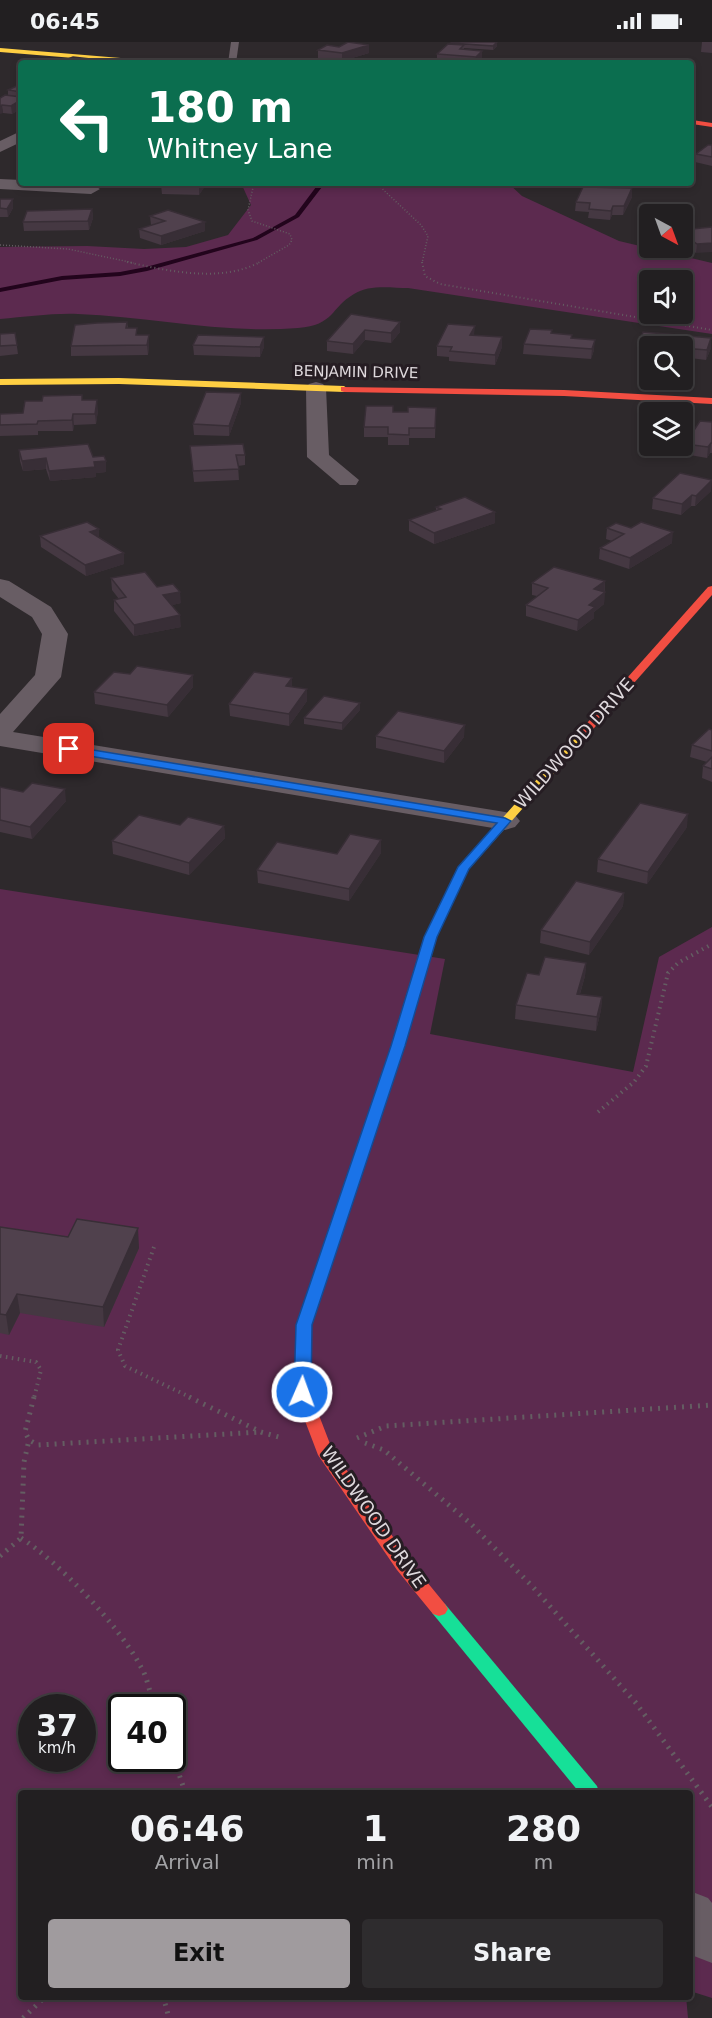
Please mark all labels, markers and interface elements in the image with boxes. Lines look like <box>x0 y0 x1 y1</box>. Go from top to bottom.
text: 06:45 <box>30 9 100 34</box>
text: 180 m <box>147 83 293 132</box>
icon: left <box>48 84 126 162</box>
text: Whitney Lane <box>147 133 333 164</box>
north arrow <box>639 204 693 258</box>
map controls <box>639 204 693 456</box>
button: sound <box>639 270 693 324</box>
button: search <box>639 336 693 390</box>
street label: BENJAMIN DRIVE <box>293 362 419 382</box>
button: layers <box>639 402 693 456</box>
street label: WILDWOOD DRIVE <box>510 674 638 812</box>
pin <box>43 723 94 774</box>
icon: arrive <box>52 732 85 765</box>
position arrow <box>270 1360 334 1424</box>
street label: WILDWOOD DRIVE <box>317 1442 431 1592</box>
speed limit sign: 40 <box>108 1694 186 1772</box>
text: 37 <box>36 1708 78 1743</box>
text: km/h <box>38 1739 76 1757</box>
text: 06:46 <box>130 1808 244 1849</box>
text: 1 <box>363 1808 388 1849</box>
text: 280 <box>506 1808 581 1849</box>
text: Arrival <box>155 1850 220 1874</box>
text: min <box>356 1850 394 1874</box>
text: m <box>534 1850 553 1874</box>
button: Exit <box>48 1919 350 1988</box>
button: Share <box>362 1919 663 1988</box>

